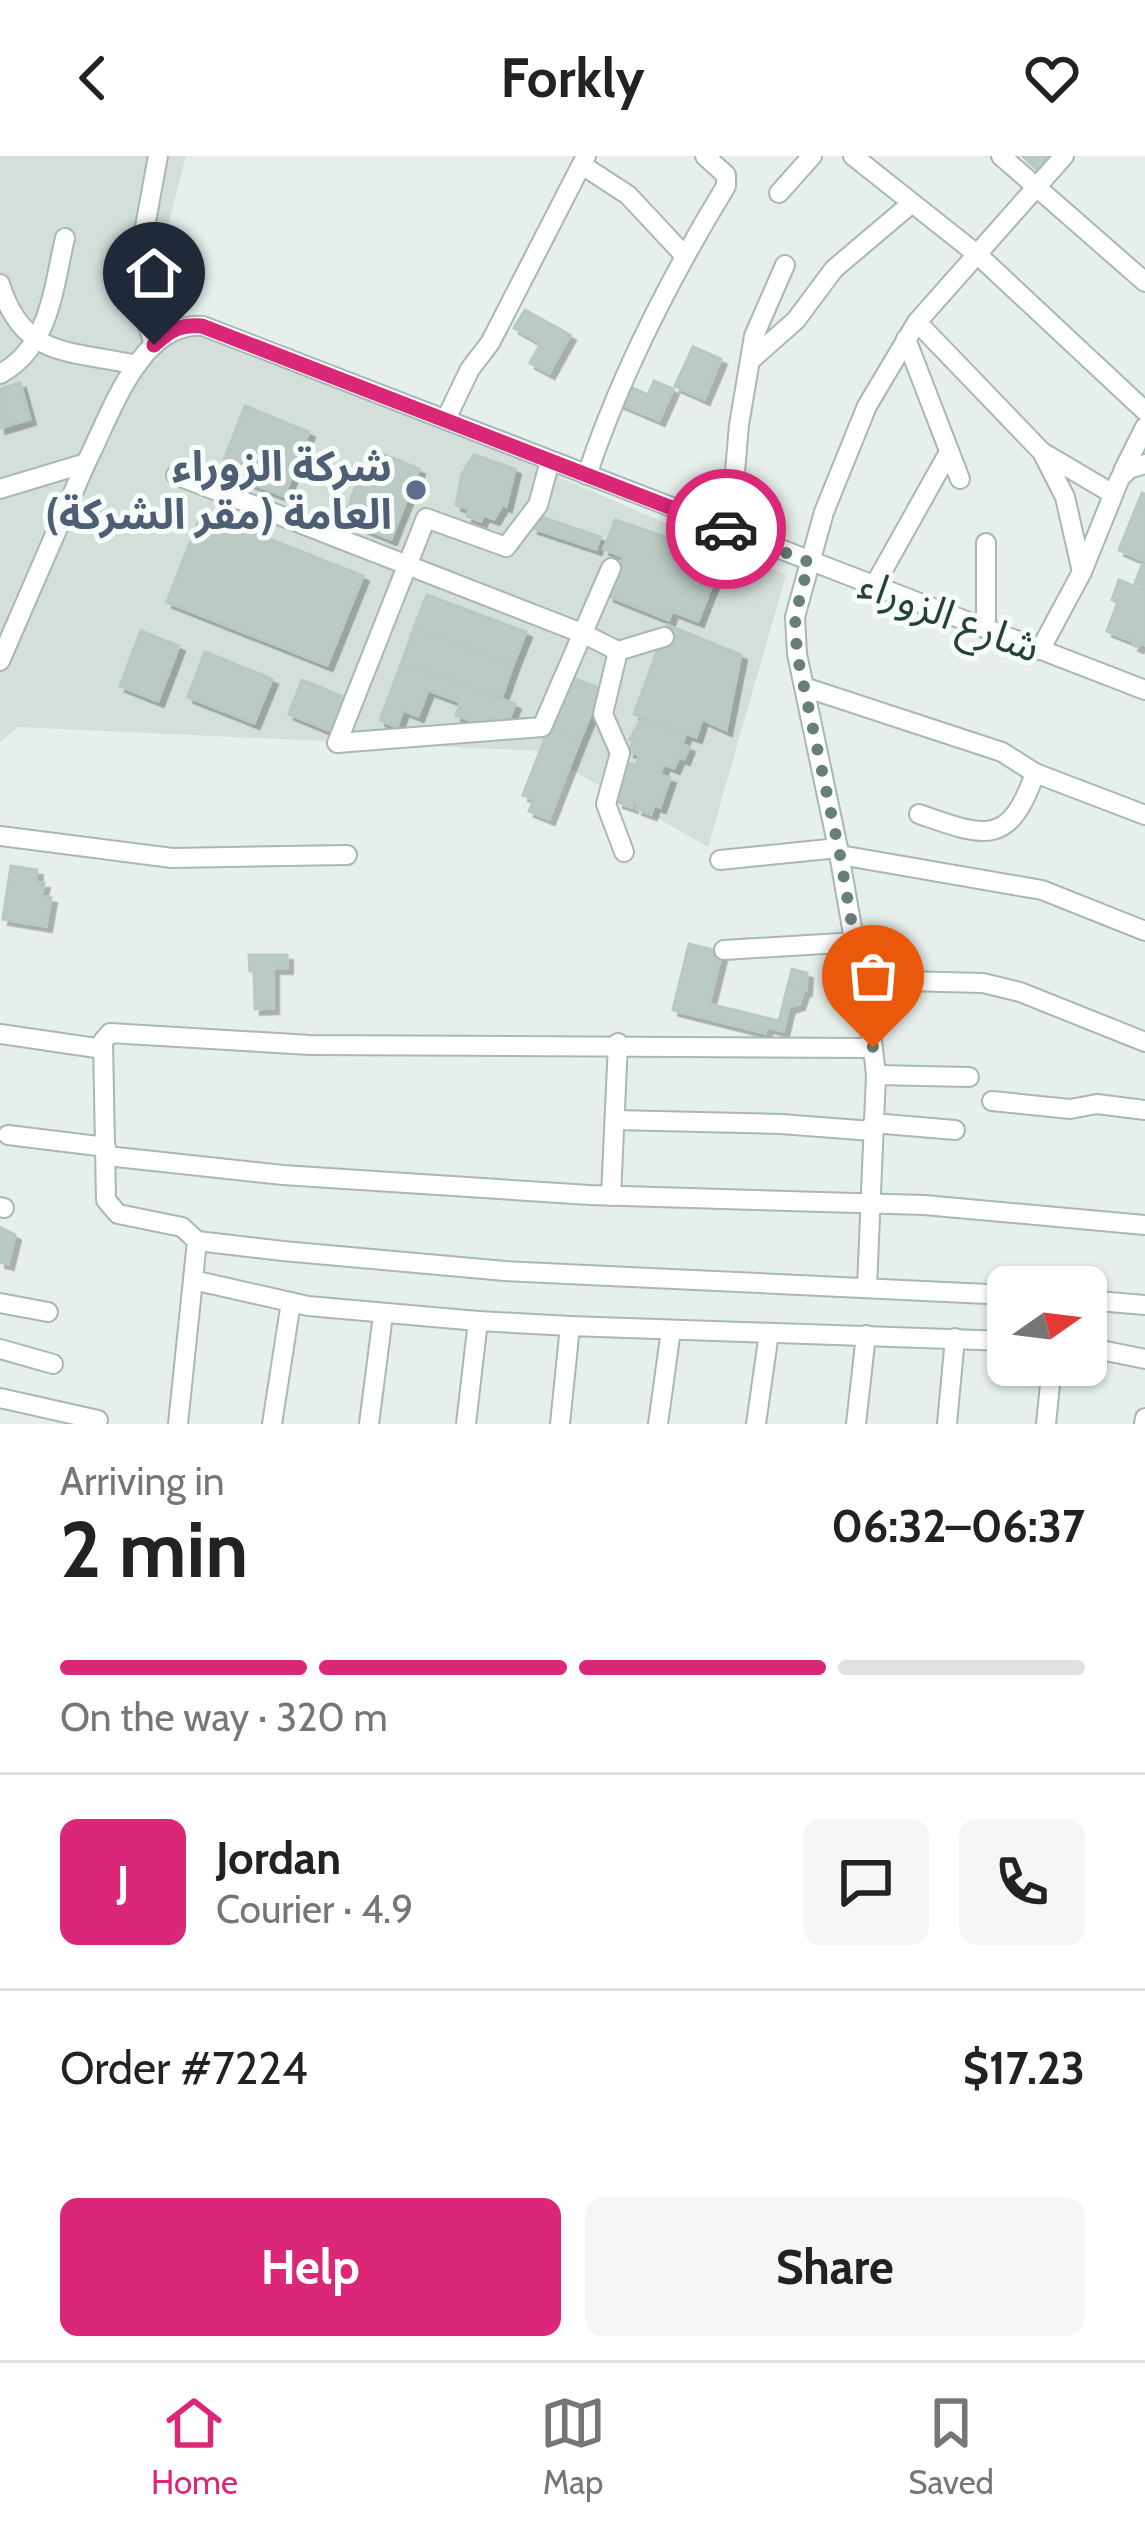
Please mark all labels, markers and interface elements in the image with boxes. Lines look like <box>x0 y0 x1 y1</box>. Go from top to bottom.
icon: back <box>60 45 126 111</box>
text: Forkly <box>500 45 645 111</box>
icon: heart <box>1019 45 1085 111</box>
pin <box>103 222 205 345</box>
icon: home <box>121 240 187 306</box>
place label: شركة الزوراء العامة (مقر الشركة) <box>45 440 392 540</box>
courier <box>666 469 786 589</box>
marker: شركة الزوراء العامة (مقر الشركة) <box>403 477 429 503</box>
icon: car <box>693 496 759 562</box>
street label: شارع الزوراء <box>850 557 1048 679</box>
pin <box>822 925 924 1048</box>
icon: bag <box>840 943 906 1009</box>
north arrow <box>987 1266 1107 1386</box>
map controls <box>987 1266 1107 1386</box>
text: Arriving in <box>60 1457 224 1505</box>
text: 06:32–06:37 <box>831 1499 1085 1553</box>
text: 2 min <box>60 1502 248 1597</box>
text: On the way · 320 m <box>60 1693 388 1741</box>
button: chat <box>803 1819 929 1945</box>
button: phone <box>959 1819 1085 1945</box>
text: Jordan <box>216 1831 341 1885</box>
text: J <box>117 1855 129 1909</box>
text: Courier · 4.9 <box>216 1885 413 1933</box>
text: Order #7224 <box>60 2041 308 2095</box>
text: $17.23 <box>963 2041 1085 2095</box>
button: Help <box>60 2198 561 2336</box>
button: Share <box>585 2198 1085 2336</box>
tab: Home <box>151 2390 238 2502</box>
tab: Map <box>540 2390 606 2502</box>
tab: Saved <box>908 2390 994 2502</box>

